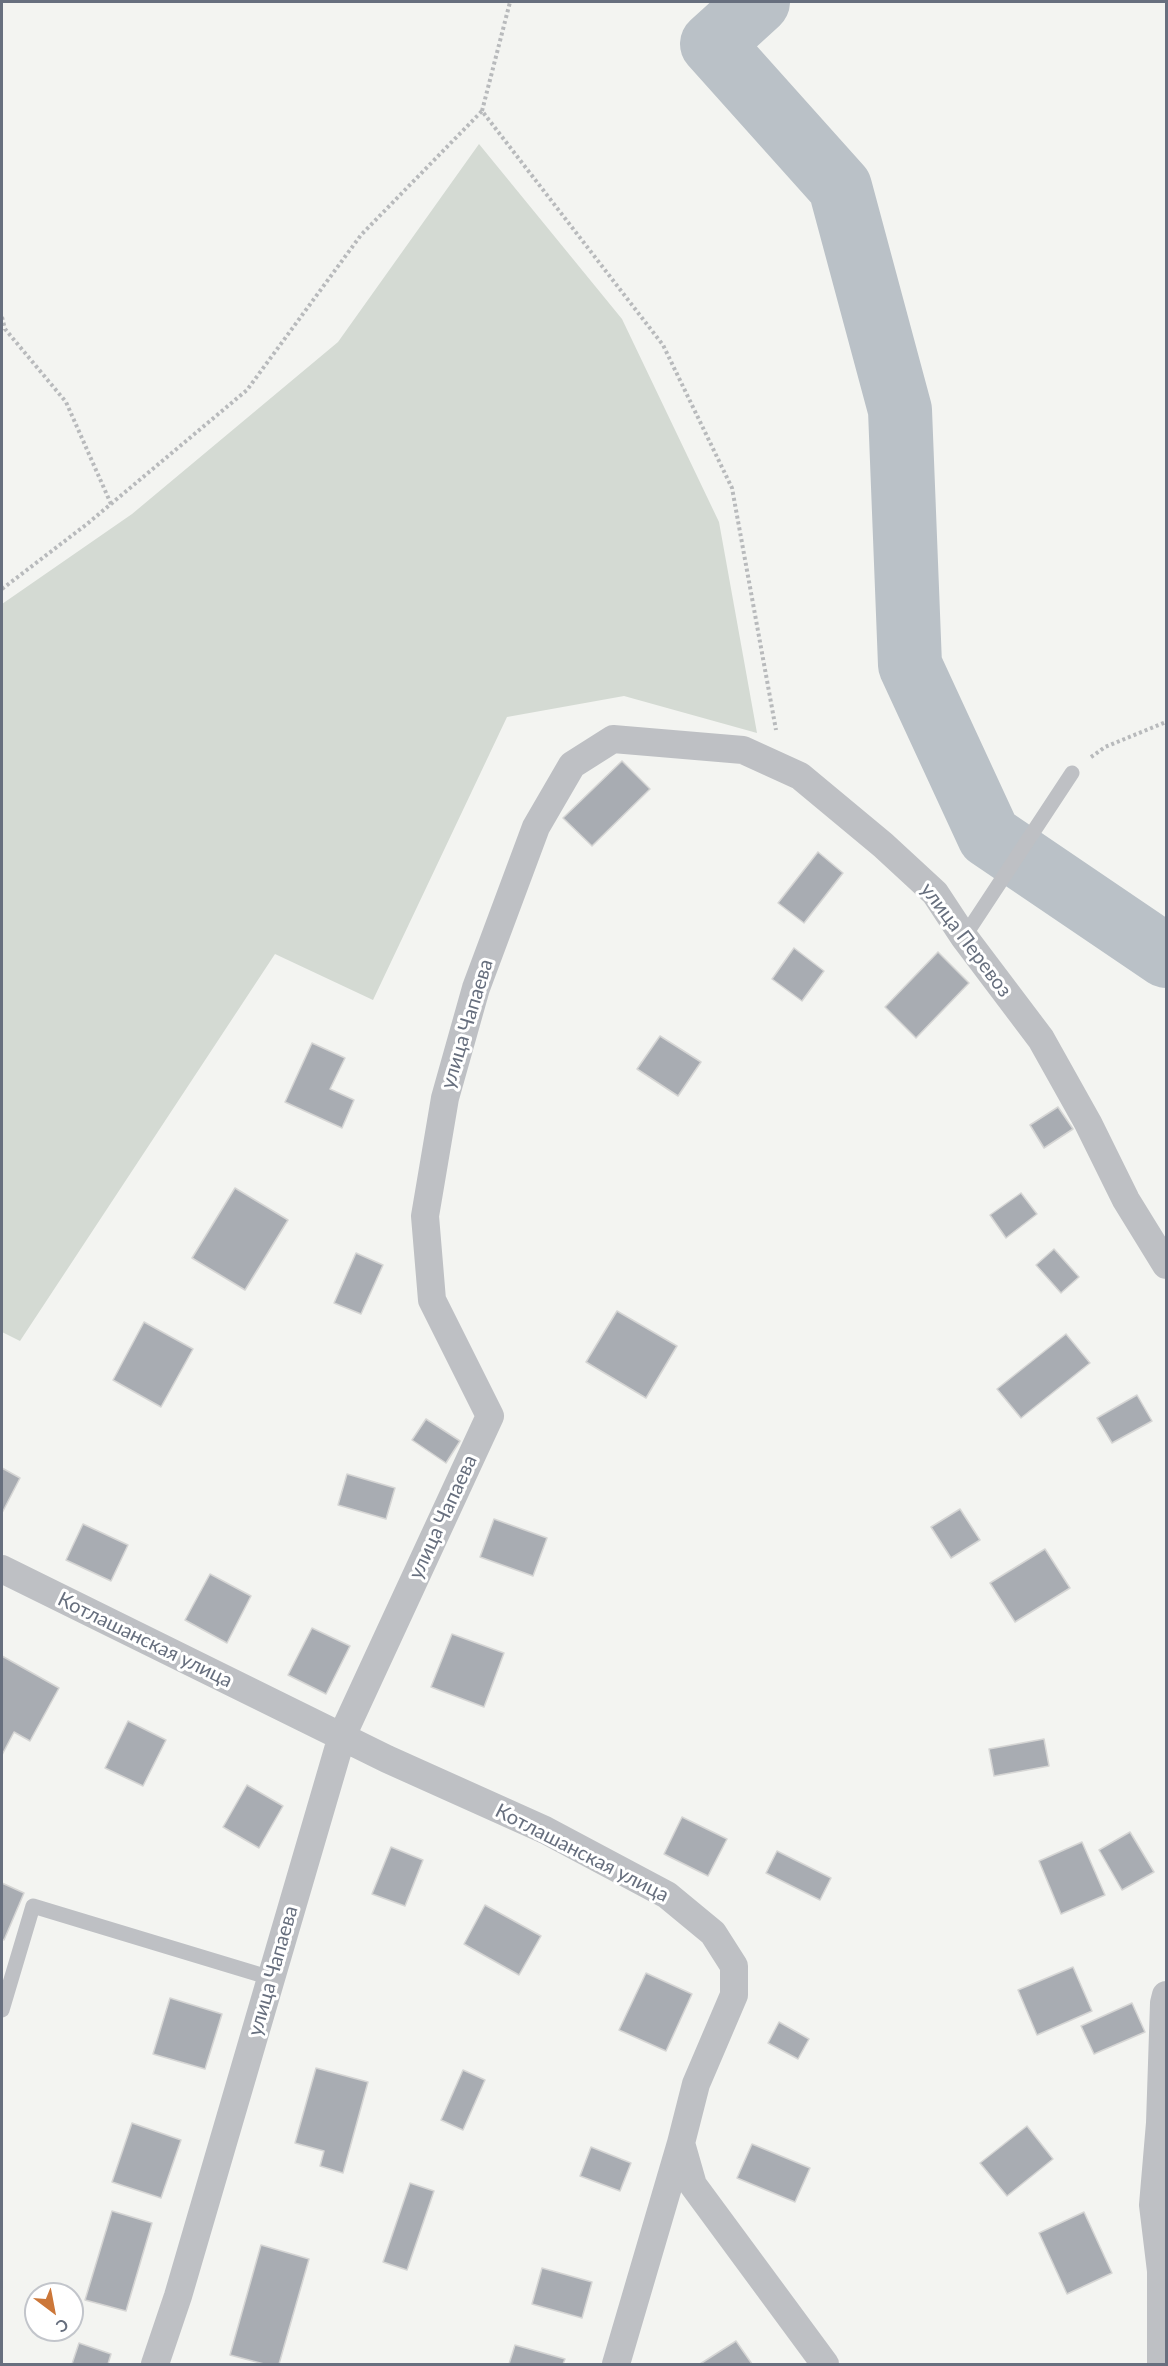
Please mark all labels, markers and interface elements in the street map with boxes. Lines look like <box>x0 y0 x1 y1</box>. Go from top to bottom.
street label: улица Перевоз <box>915 878 1017 1002</box>
street label: улица Чапаева <box>436 956 498 1092</box>
street label: улица Чапаева <box>404 1451 482 1583</box>
street label: Котлашанская улица <box>54 1587 236 1693</box>
street label: Котлашанская улица <box>491 1799 673 1907</box>
street label: улица Чапаева <box>243 1903 303 2039</box>
north arrow <box>24 2282 84 2342</box>
text: С <box>53 2315 72 2337</box>

